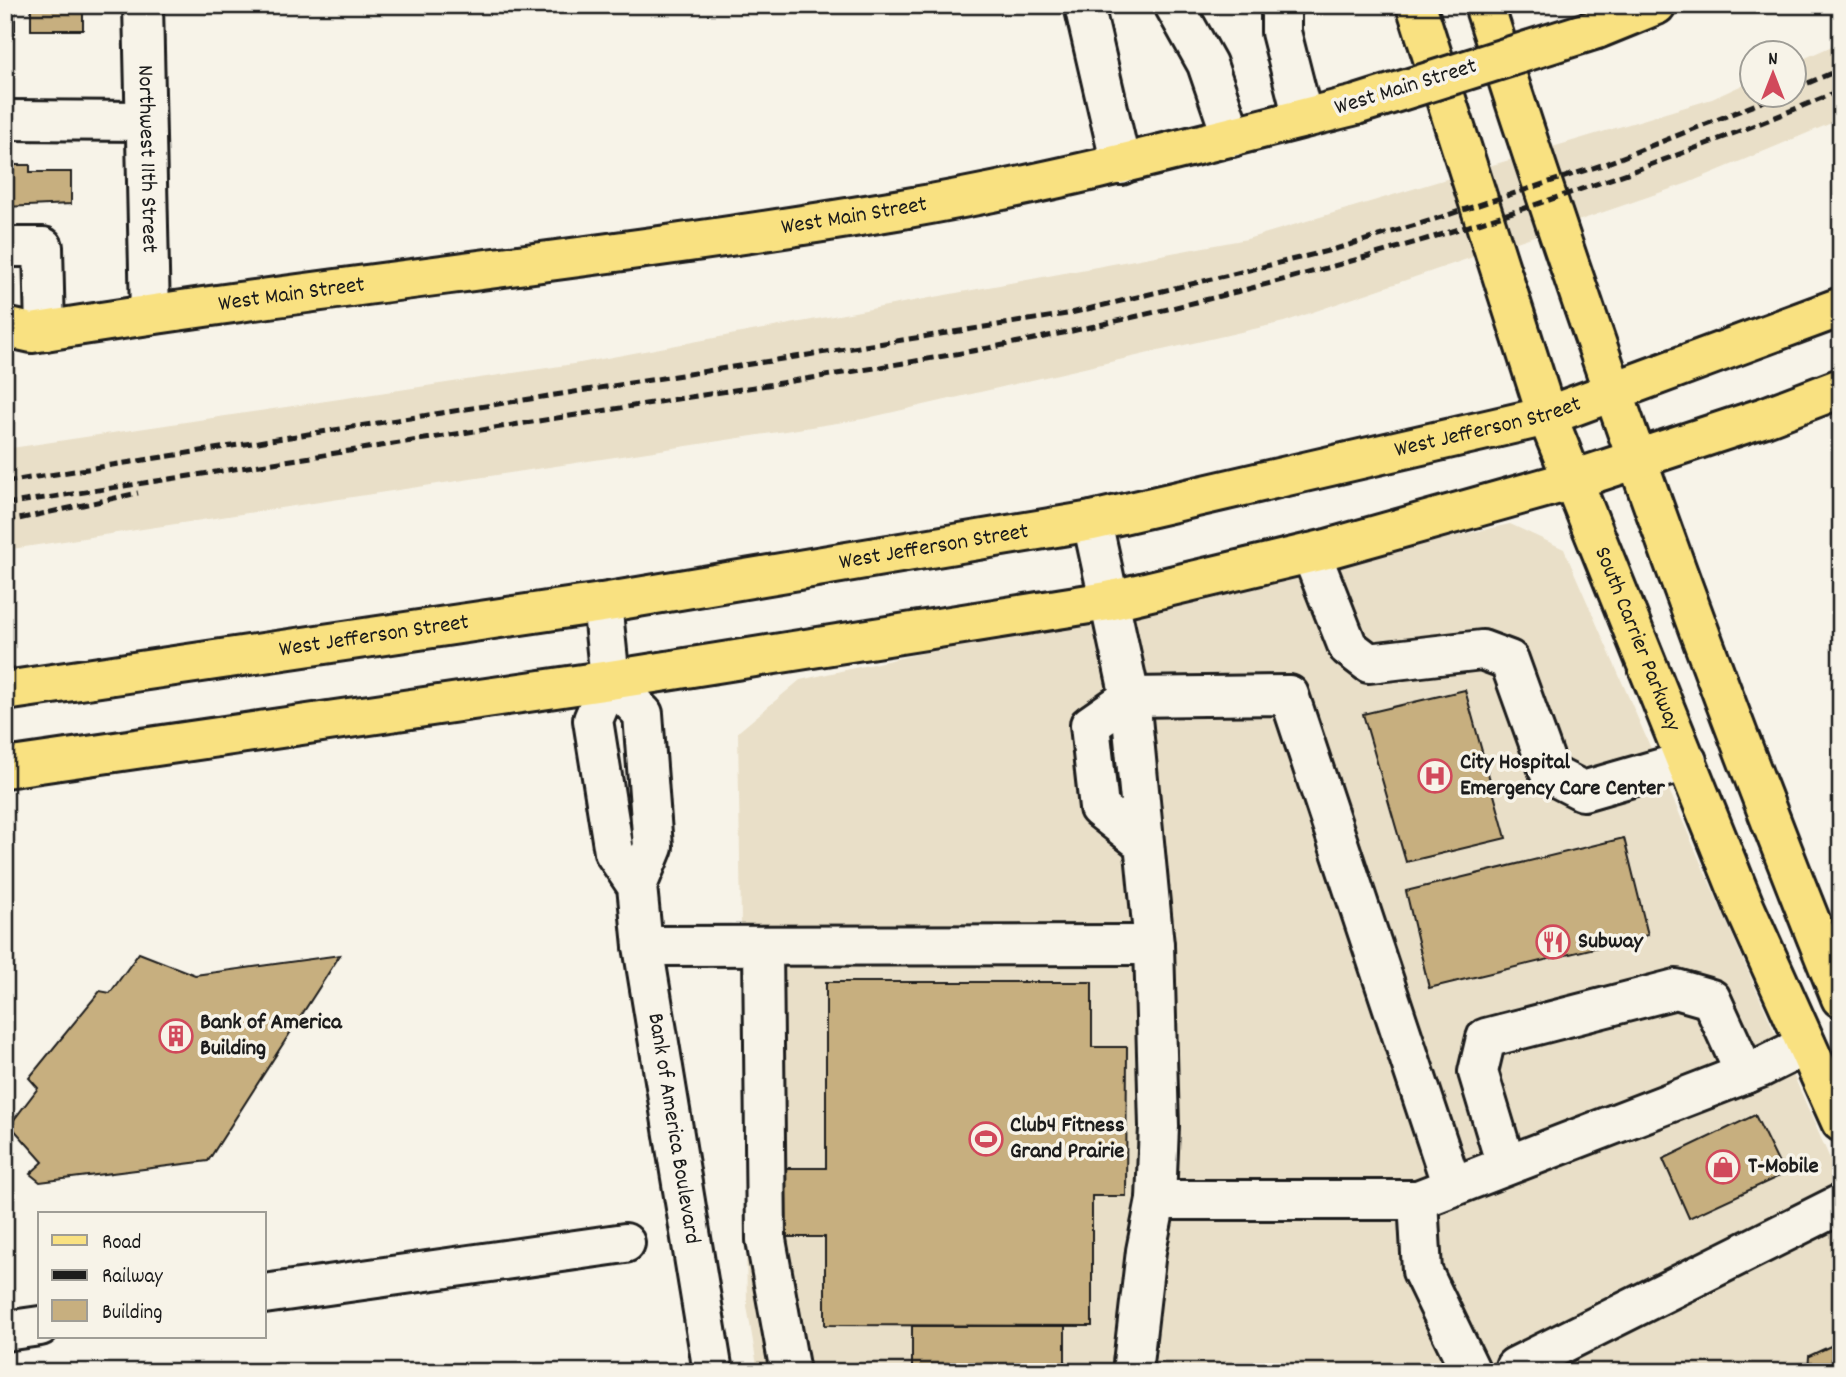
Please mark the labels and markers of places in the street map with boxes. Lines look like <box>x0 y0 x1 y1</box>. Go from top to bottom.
place label: City Hospital Emergency Care Center <box>1460 747 1665 806</box>
hospital icon: City Hospital Emergency Care Center <box>1416 757 1454 795</box>
restaurant icon: Subway <box>1534 923 1572 961</box>
place label: Subway <box>1578 926 1645 959</box>
place label: Bank of America Building <box>200 1007 343 1066</box>
building icon: Bank of America Building <box>157 1017 195 1055</box>
place label: Club4 Fitness Grand Prairie <box>1010 1110 1125 1169</box>
sports icon: Club4 Fitness Grand Prairie <box>967 1120 1005 1158</box>
shop icon: T-Mobile <box>1704 1148 1742 1186</box>
place label: T-Mobile <box>1748 1151 1819 1184</box>

